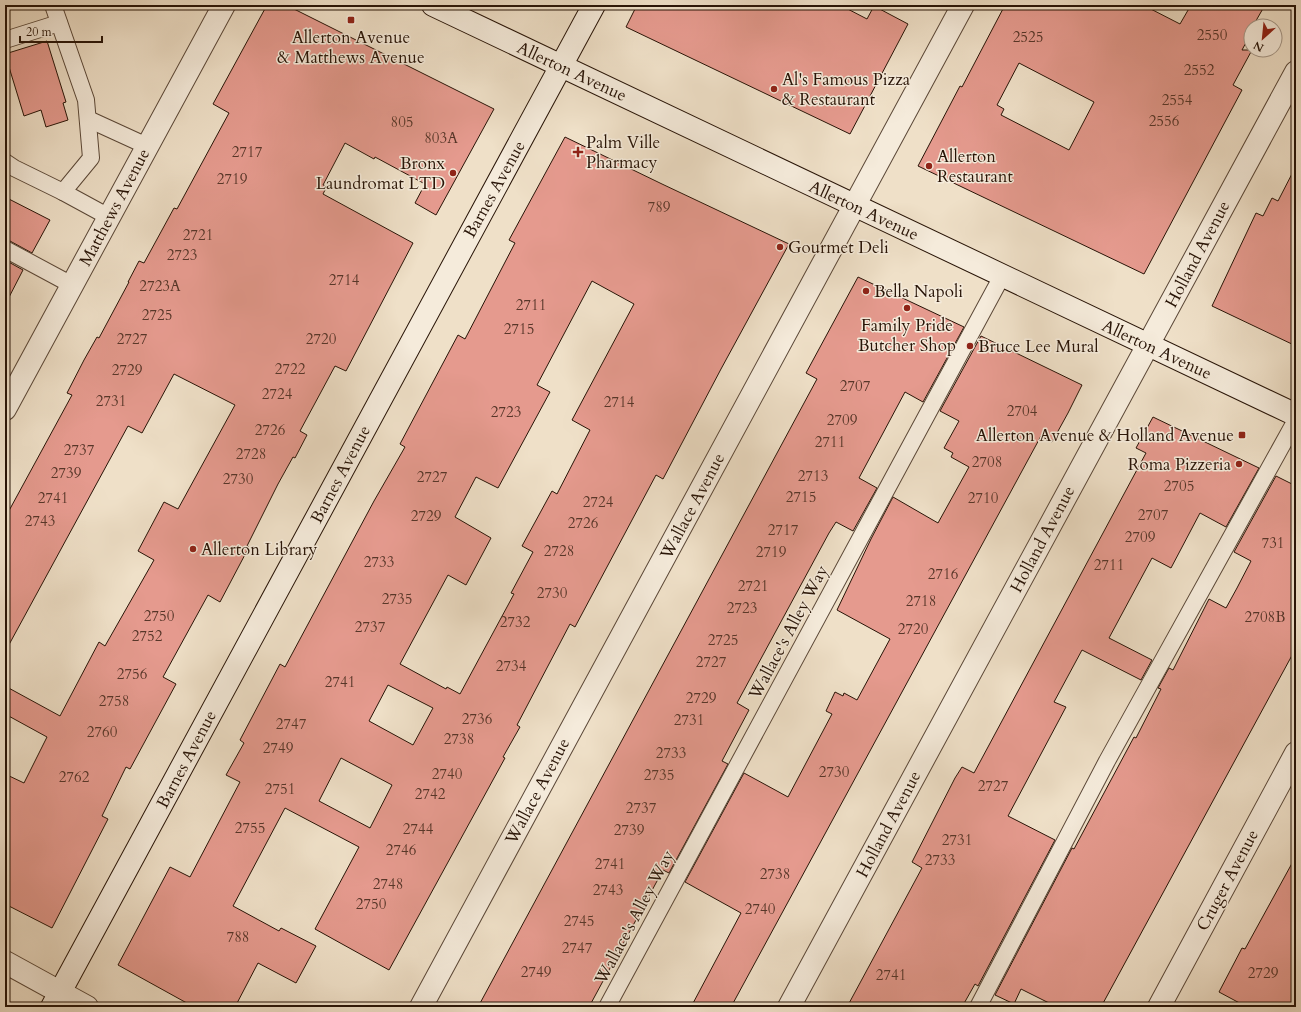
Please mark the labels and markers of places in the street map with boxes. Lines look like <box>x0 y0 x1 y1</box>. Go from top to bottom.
marker: Allerton Avenue & Matthews Avenue <box>346 15 356 25</box>
place label: Allerton Avenue & Matthews Avenue <box>277 26 425 69</box>
place label: Al's Famous Pizza & Restaurant <box>782 68 911 111</box>
marker: Al's Famous Pizza & Restaurant <box>769 84 779 94</box>
place label: Palm Ville Pharmacy <box>586 131 660 174</box>
place label: Allerton Restaurant <box>937 145 1013 188</box>
marker: Palm Ville Pharmacy <box>573 147 583 157</box>
place label: Bronx Laundromat LTD <box>316 152 446 195</box>
marker: Allerton Restaurant <box>924 161 934 171</box>
marker: Bronx Laundromat LTD <box>448 168 458 178</box>
place label: Gourmet Deli <box>788 236 889 259</box>
marker: Gourmet Deli <box>775 242 785 252</box>
place label: Bella Napoli <box>874 280 963 303</box>
marker: Bella Napoli <box>861 286 871 296</box>
marker: Family Pride Butcher Shop <box>902 303 912 313</box>
place label: Family Pride Butcher Shop <box>858 314 956 357</box>
place label: Bruce Lee Mural <box>978 335 1099 358</box>
marker: Bruce Lee Mural <box>965 341 975 351</box>
place label: Allerton Avenue & Holland Avenue <box>976 424 1234 447</box>
marker: Allerton Avenue & Holland Avenue <box>1237 430 1247 440</box>
place label: Roma Pizzeria <box>1128 453 1232 476</box>
marker: Roma Pizzeria <box>1234 459 1244 469</box>
place label: Allerton Library <box>201 538 317 561</box>
marker: Allerton Library <box>188 544 198 554</box>

